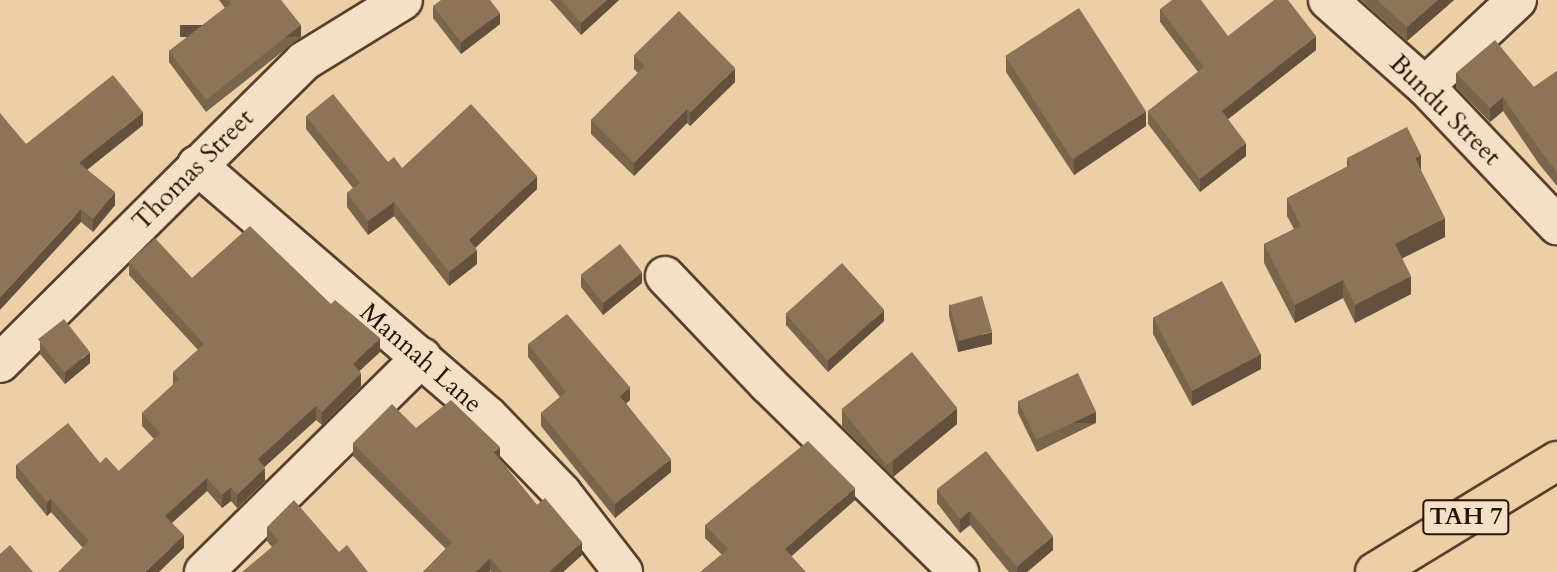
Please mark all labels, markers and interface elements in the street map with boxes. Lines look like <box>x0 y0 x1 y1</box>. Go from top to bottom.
street label: Bundu Street <box>1383 48 1507 172</box>
street label: Thomas Street <box>126 103 260 237</box>
street label: Mannah Lane <box>354 297 488 419</box>
road number: TAH 7 <box>1422 496 1510 538</box>

